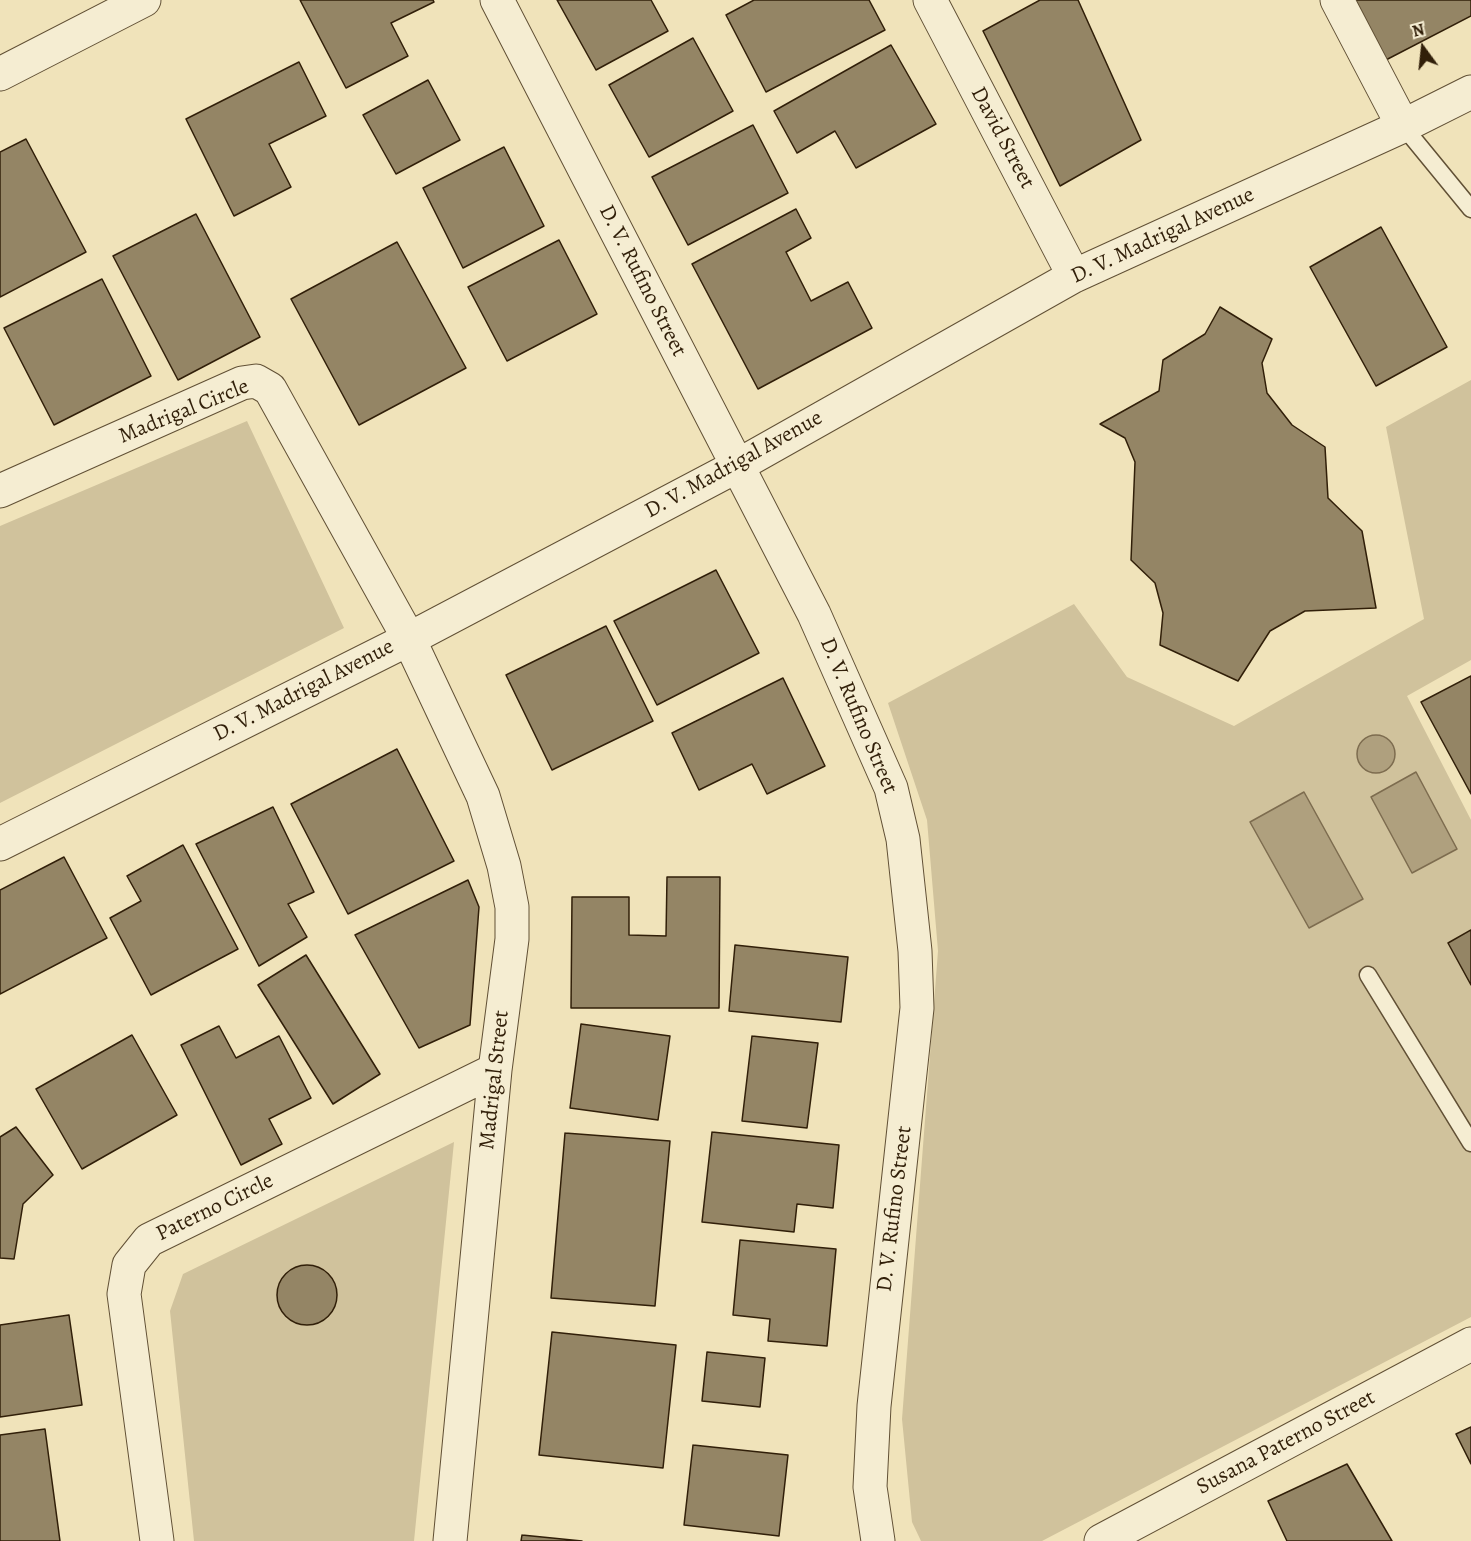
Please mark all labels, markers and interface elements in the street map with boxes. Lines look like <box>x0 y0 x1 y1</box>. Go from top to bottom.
north arrow <box>1393 18 1453 78</box>
text: N <box>1410 18 1427 43</box>
street label: David Street <box>964 83 1040 193</box>
street label: D. V. Madrigal Avenue <box>1067 182 1259 290</box>
street label: D. V. Rufino Street <box>592 201 692 361</box>
street label: Madrigal Circle <box>115 374 253 450</box>
street label: D. V. Madrigal Avenue <box>641 405 827 525</box>
street label: D. V. Madrigal Avenue <box>209 634 399 748</box>
street label: D. V. Rufino Street <box>813 634 903 798</box>
street label: Madrigal Street <box>475 1009 515 1151</box>
street label: D. V. Rufino Street <box>872 1125 918 1293</box>
street label: Paterno Circle <box>152 1168 278 1248</box>
street label: Susana Paterno Street <box>1192 1385 1380 1501</box>

